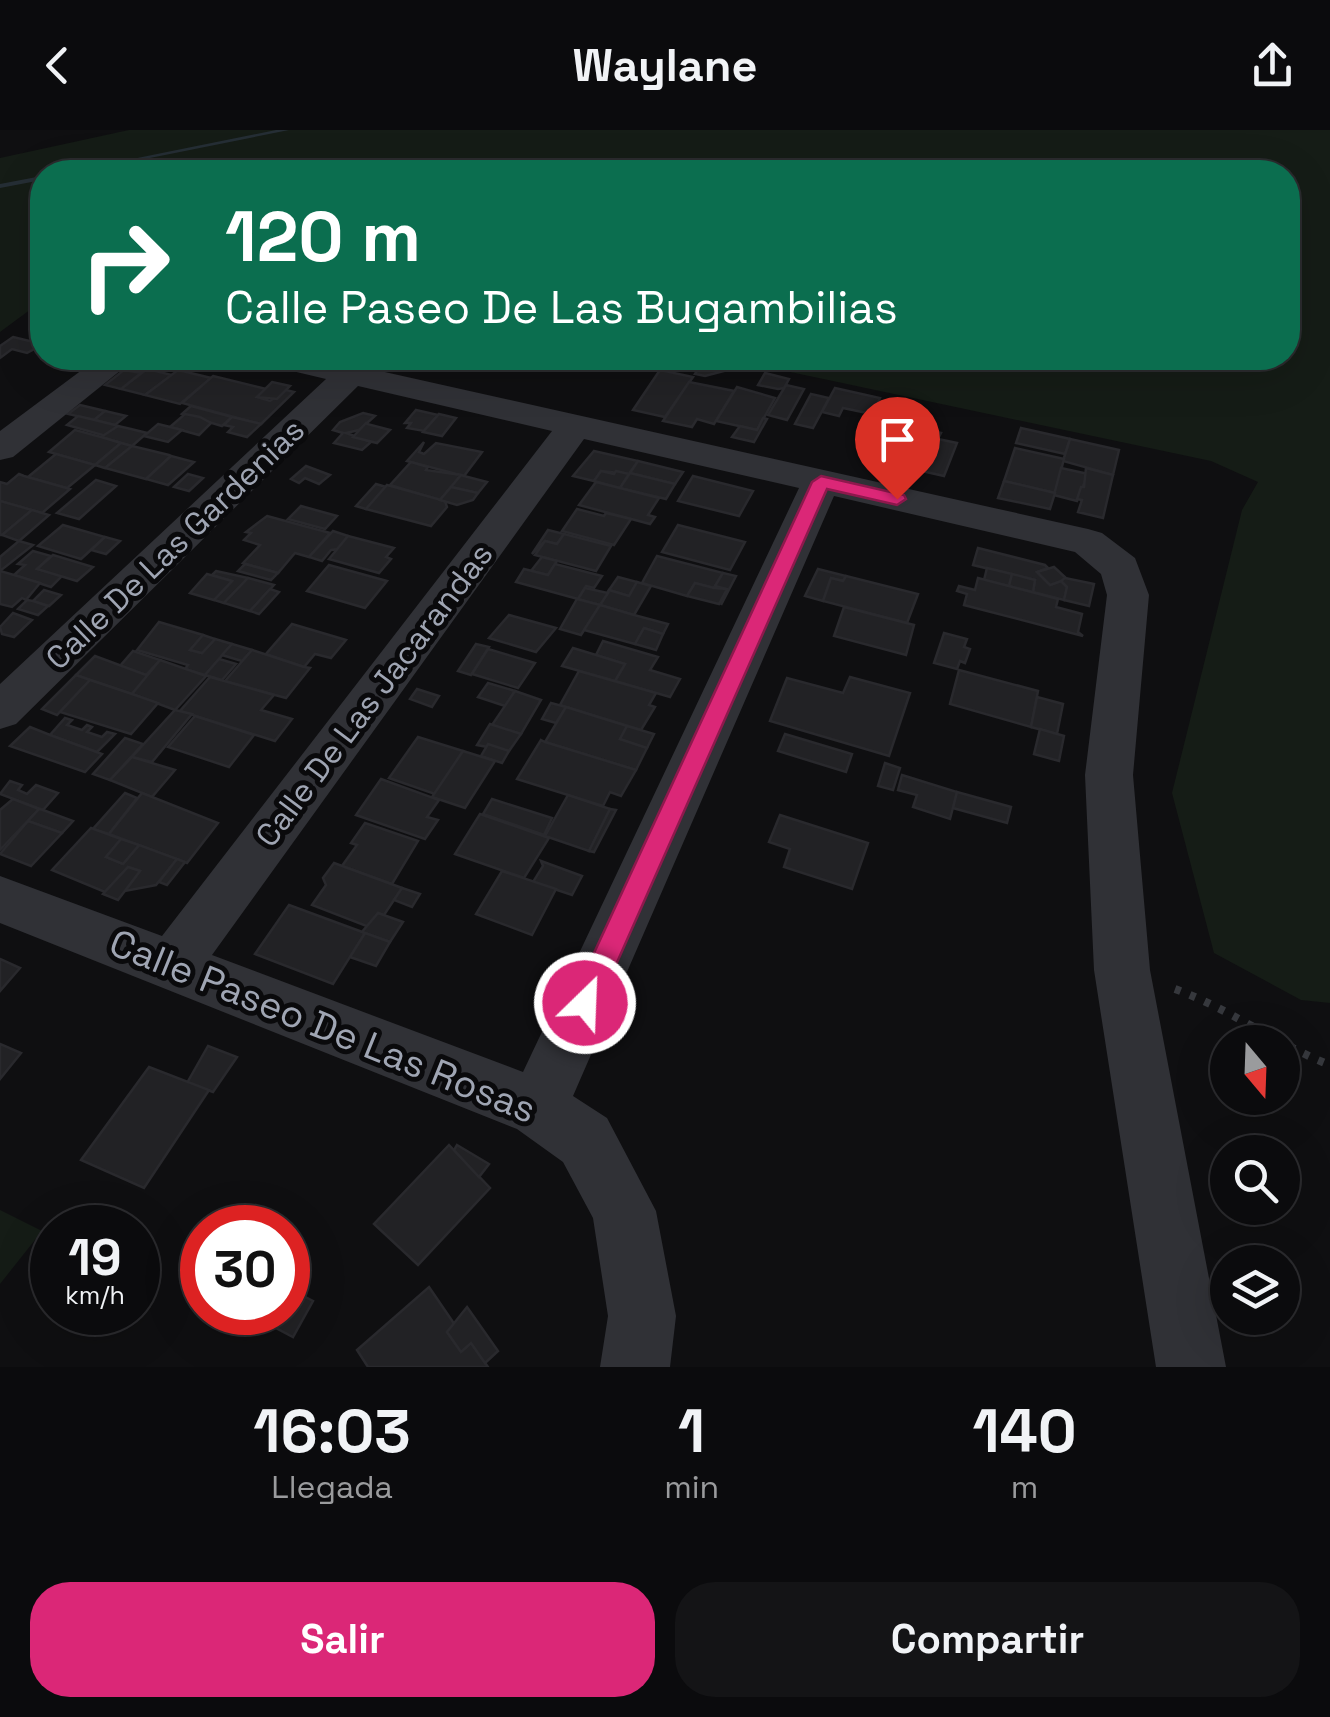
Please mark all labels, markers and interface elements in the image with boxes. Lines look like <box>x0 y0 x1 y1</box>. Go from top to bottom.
text: Waylane <box>573 37 757 94</box>
icon: back <box>30 38 85 93</box>
icon: share <box>1245 38 1300 93</box>
text: 120 m <box>225 192 421 281</box>
icon: right <box>60 200 190 330</box>
text: Calle Paseo De Las Bugambilias <box>225 279 898 336</box>
pin <box>855 397 940 500</box>
street label: Calle De Las Gardenias <box>37 410 313 678</box>
icon: arrive <box>870 412 925 467</box>
street label: Calle De Las Jacarandas <box>247 535 501 855</box>
street label: Calle Paseo De Las Rosas <box>103 918 543 1134</box>
position arrow <box>533 951 637 1055</box>
north arrow <box>1210 1025 1300 1115</box>
map controls <box>1210 1025 1300 1335</box>
button: search <box>1210 1135 1300 1225</box>
speed limit sign: 30 <box>180 1205 310 1335</box>
text: 19 <box>68 1226 122 1290</box>
button: layers <box>1210 1245 1300 1335</box>
text: km/h <box>65 1279 125 1311</box>
text: 16:03 <box>253 1393 411 1470</box>
text: 1 <box>678 1393 705 1470</box>
text: 140 <box>972 1393 1077 1470</box>
text: Llegada <box>271 1467 393 1507</box>
text: min <box>664 1467 719 1507</box>
text: m <box>1011 1467 1038 1507</box>
button: Salir <box>30 1582 655 1697</box>
button: Compartir <box>675 1582 1300 1697</box>

